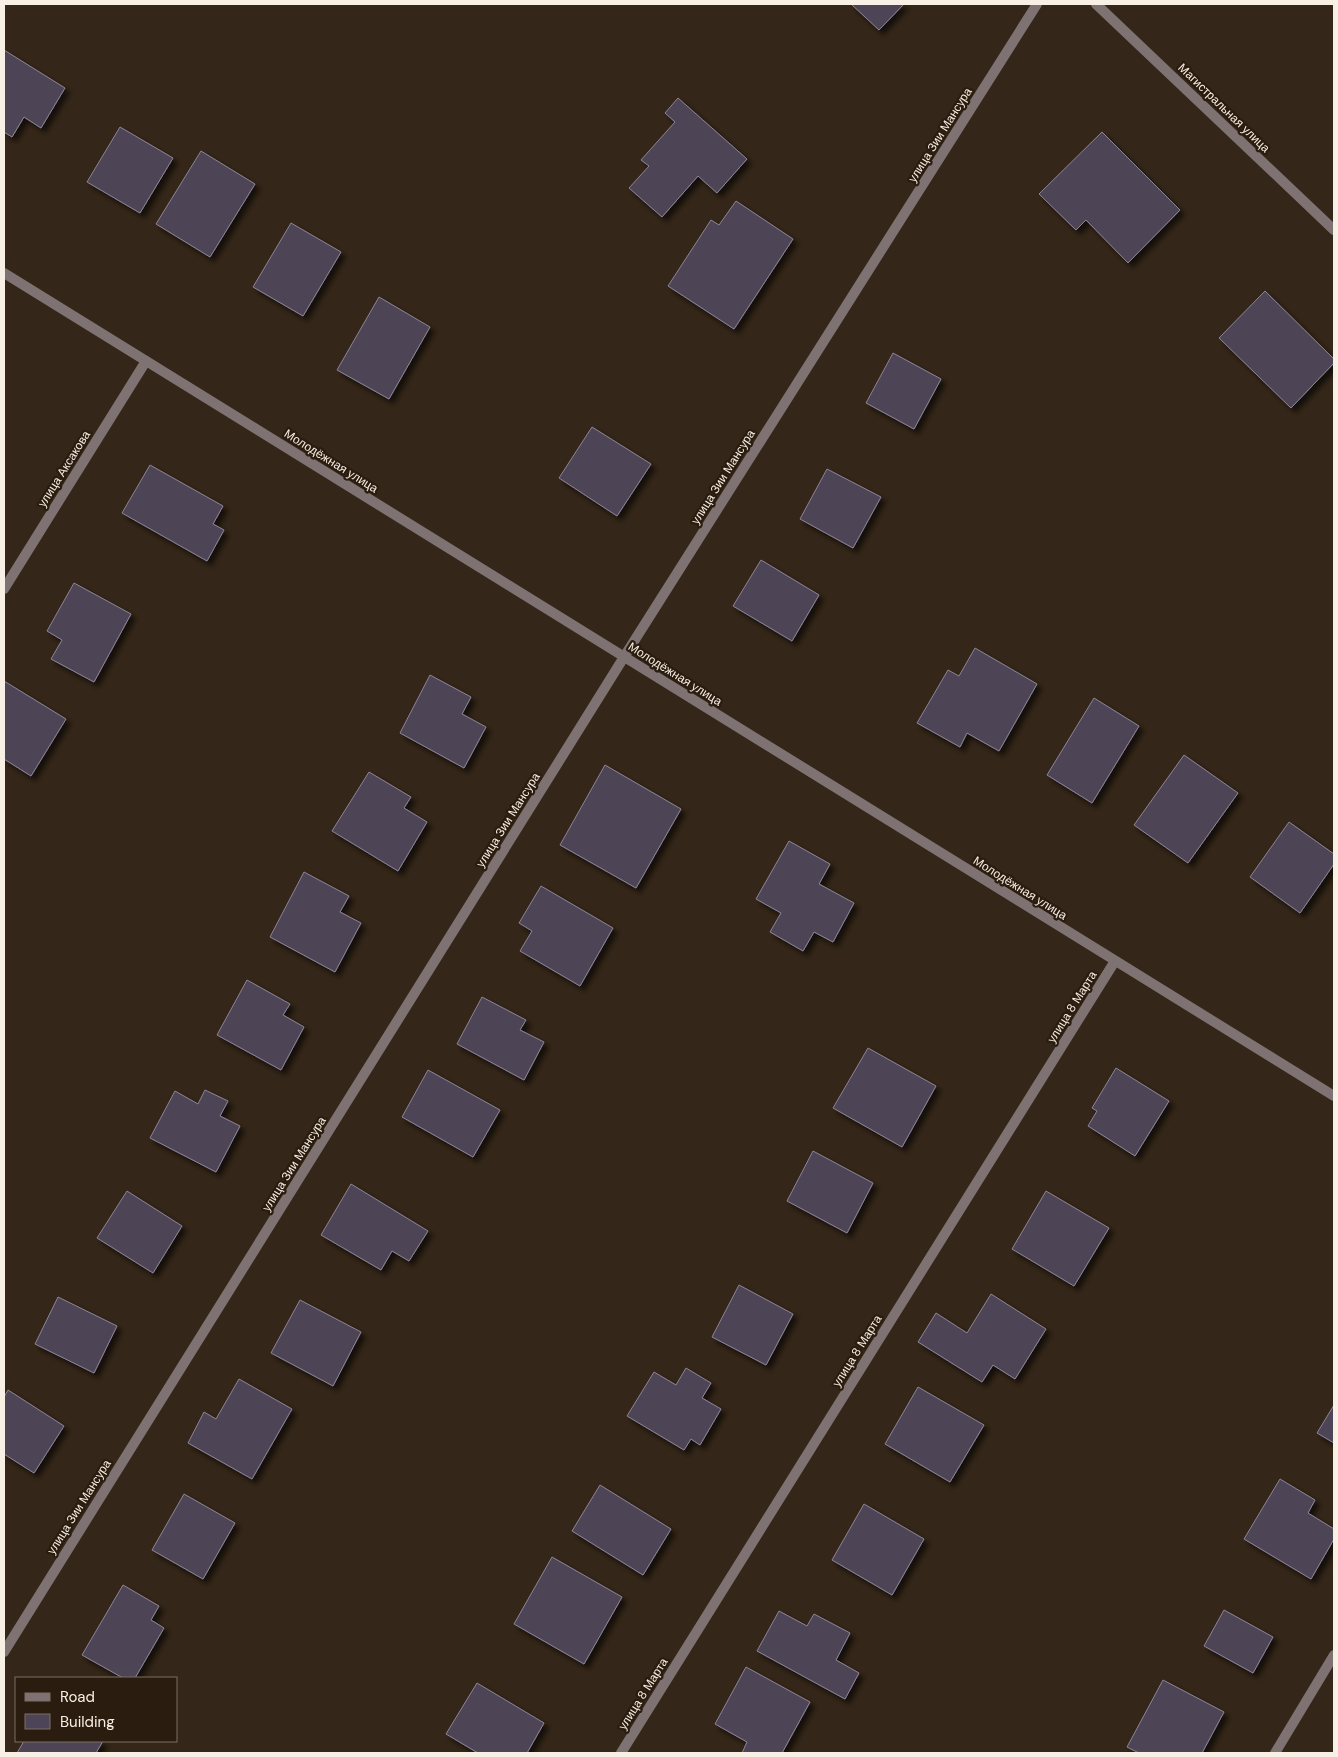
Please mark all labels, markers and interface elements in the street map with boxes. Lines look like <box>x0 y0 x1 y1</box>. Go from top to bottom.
street label: Магистральная улица <box>1175 60 1274 156</box>
street label: улица Зии Мансура <box>904 84 976 185</box>
street label: Молодёжная улица <box>281 426 381 497</box>
street label: улица Зии Мансура <box>687 426 759 527</box>
street label: улица Аксакова <box>34 428 94 510</box>
street label: Молодёжная улица <box>625 639 725 710</box>
street label: улица Зии Мансура <box>472 769 544 870</box>
street label: Молодёжная улица <box>970 853 1070 924</box>
street label: улица 8 Марта <box>1044 968 1101 1046</box>
street label: улица Зии Мансура <box>258 1113 330 1214</box>
street label: улица 8 Марта <box>829 1312 886 1390</box>
street label: улица Зии Мансура <box>43 1456 115 1557</box>
street label: улица 8 Марта <box>615 1655 672 1733</box>
legend <box>15 1677 178 1742</box>
text: Road <box>60 1687 95 1707</box>
text: Building <box>60 1712 115 1732</box>

